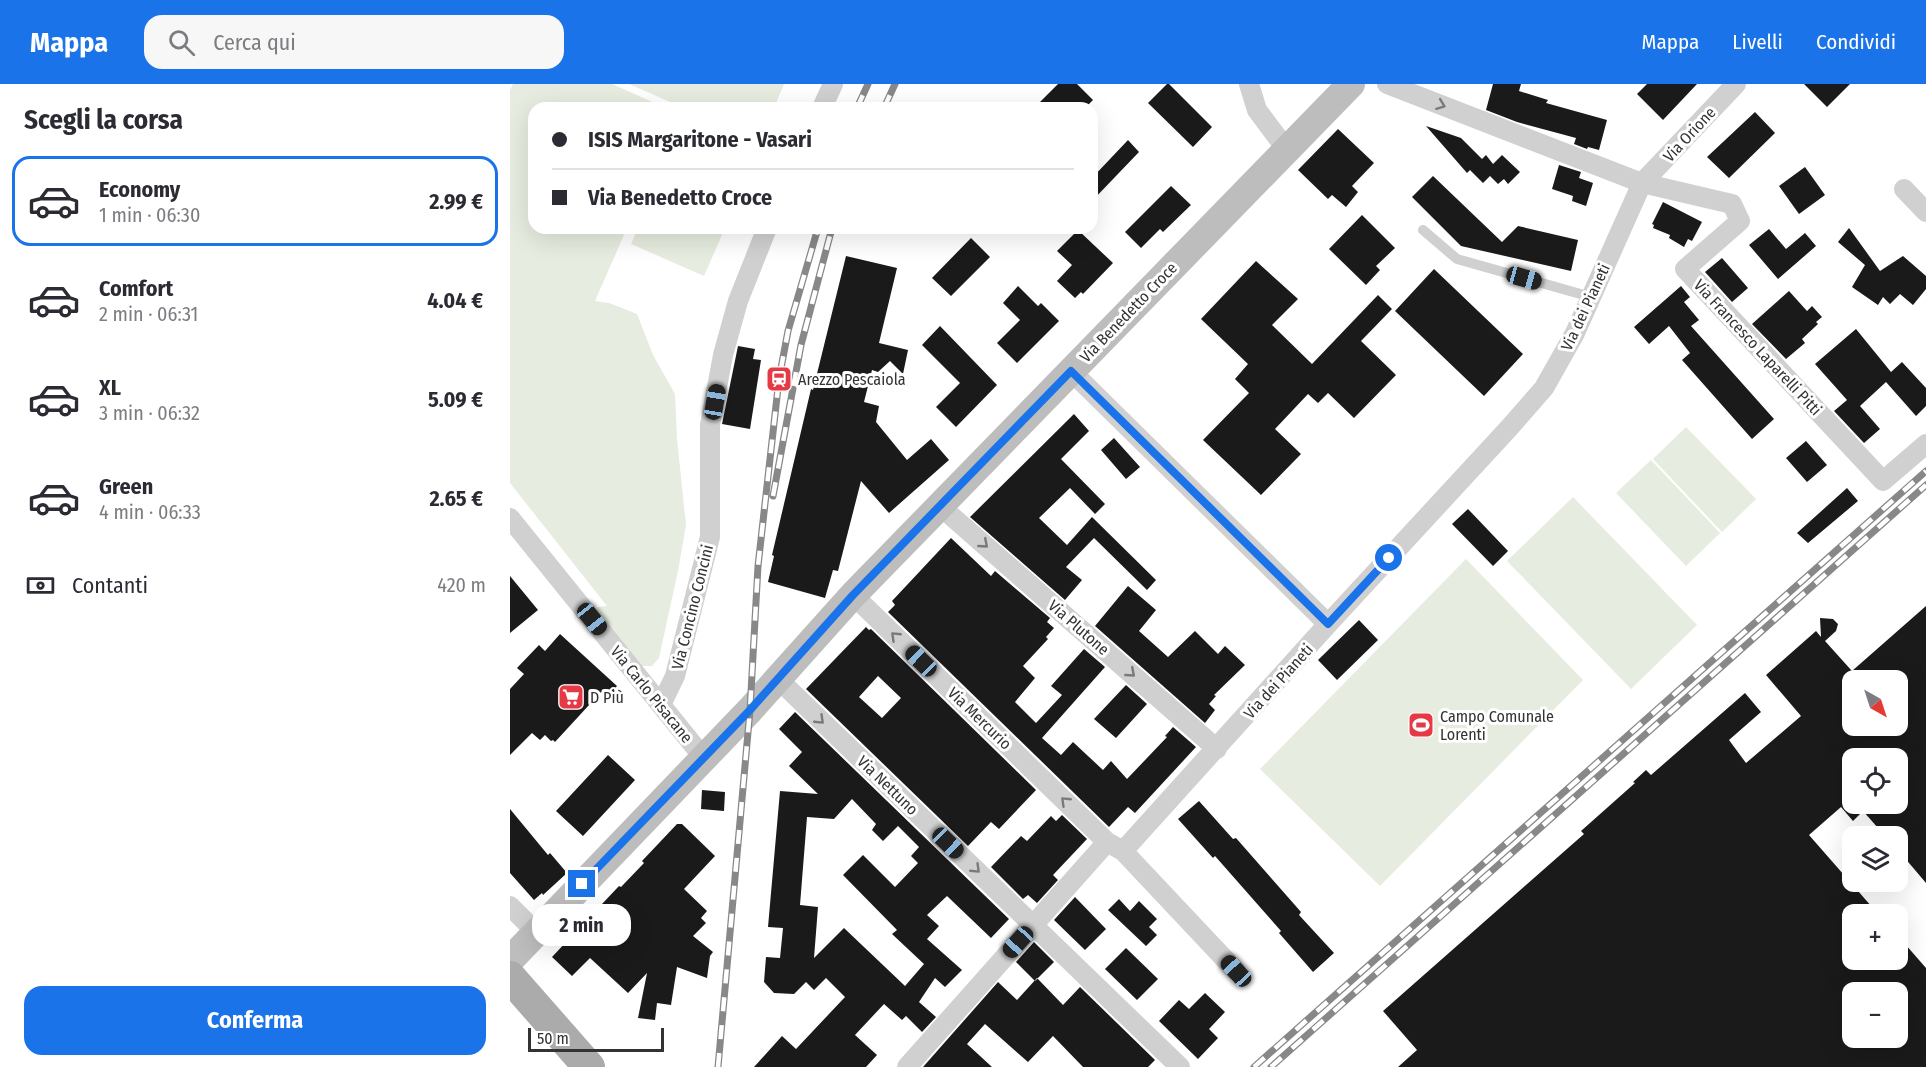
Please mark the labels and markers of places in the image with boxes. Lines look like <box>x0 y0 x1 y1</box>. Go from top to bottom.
station icon: Arezzo Pescaiola <box>764 364 794 394</box>
place label: Arezzo Pescaiola <box>798 370 906 389</box>
supermarket icon: D Più <box>556 682 586 712</box>
place label: D Più <box>590 688 624 707</box>
place label: Campo Comunale Lorenti <box>1440 707 1554 744</box>
sports icon: Campo Comunale Lorenti <box>1406 710 1436 740</box>

